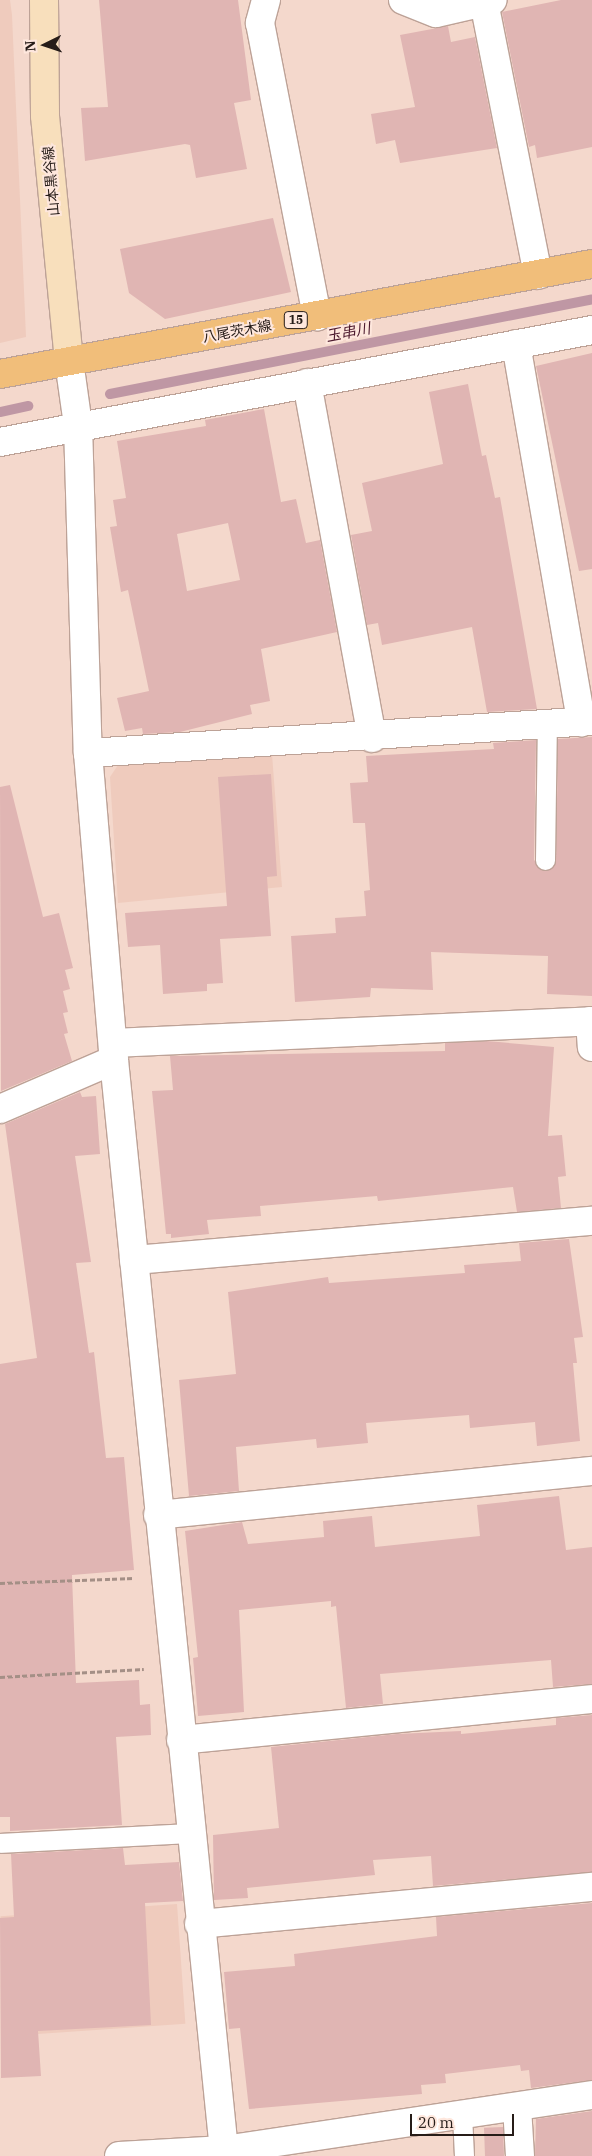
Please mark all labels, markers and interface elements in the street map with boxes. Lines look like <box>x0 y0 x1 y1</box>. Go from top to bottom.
north arrow <box>20 20 70 70</box>
text: N <box>21 40 39 52</box>
street label: 山本黒谷線 <box>40 145 62 217</box>
road number: 15 <box>284 310 308 330</box>
street label: 八尾茨木線 <box>201 317 273 345</box>
water label: 玉串川 <box>324 319 372 345</box>
scale bar <box>412 2104 516 2136</box>
text: 20 m <box>418 2113 454 2132</box>

